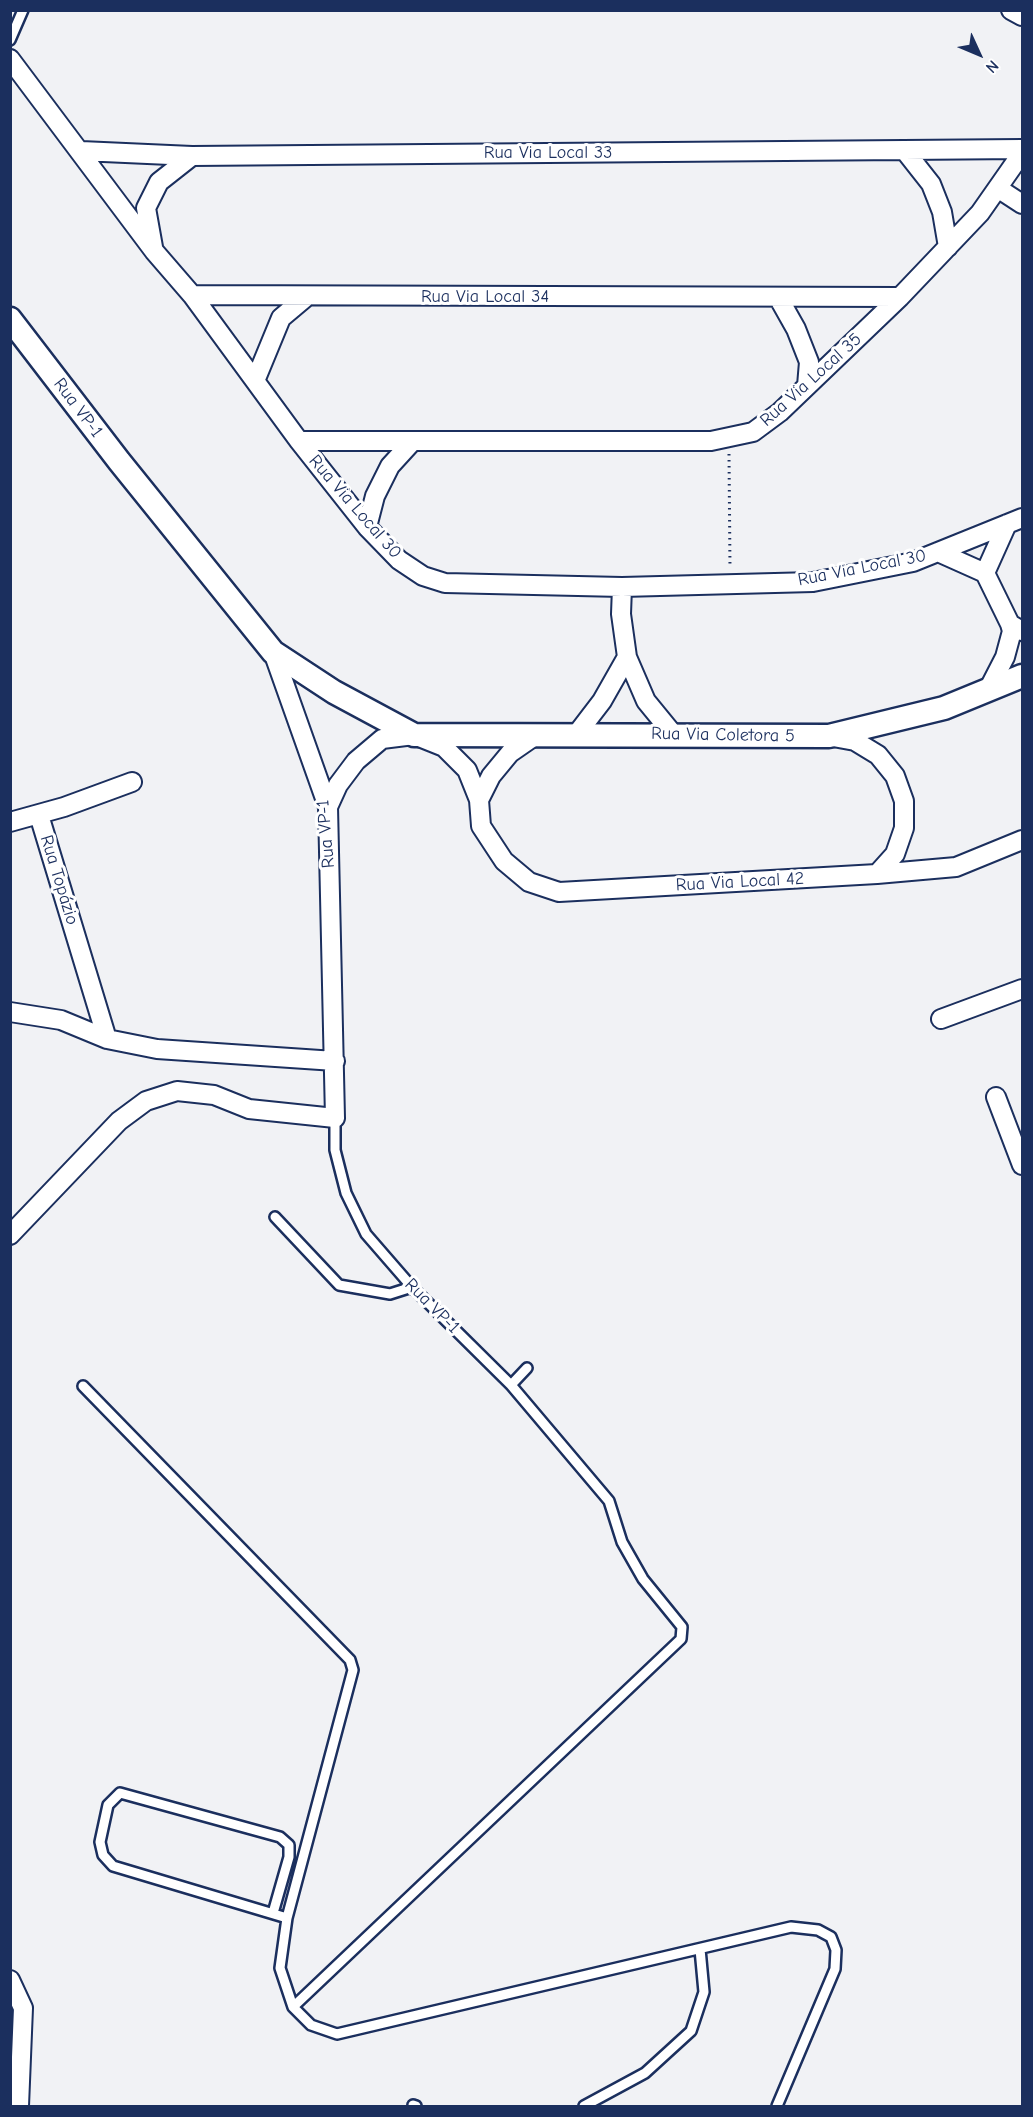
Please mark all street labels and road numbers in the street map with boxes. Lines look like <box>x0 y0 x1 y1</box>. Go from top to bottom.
street label: Rua Via Local 33 <box>484 142 612 164</box>
street label: Rua Via Local 34 <box>421 286 549 308</box>
street label: Rua Via Local 35 <box>756 329 866 431</box>
street label: Rua VP-1 <box>49 374 107 442</box>
street label: Rua Via Local 30 <box>304 451 406 563</box>
street label: Rua Via Local 30 <box>796 545 928 591</box>
street label: Rua Via Coletora 5 <box>651 723 795 747</box>
street label: Rua VP-1 <box>312 799 340 869</box>
street label: Rua Topázio <box>35 833 83 927</box>
street label: Rua Via Local 42 <box>675 868 805 896</box>
street label: Rua VP-1 <box>400 1274 464 1338</box>

